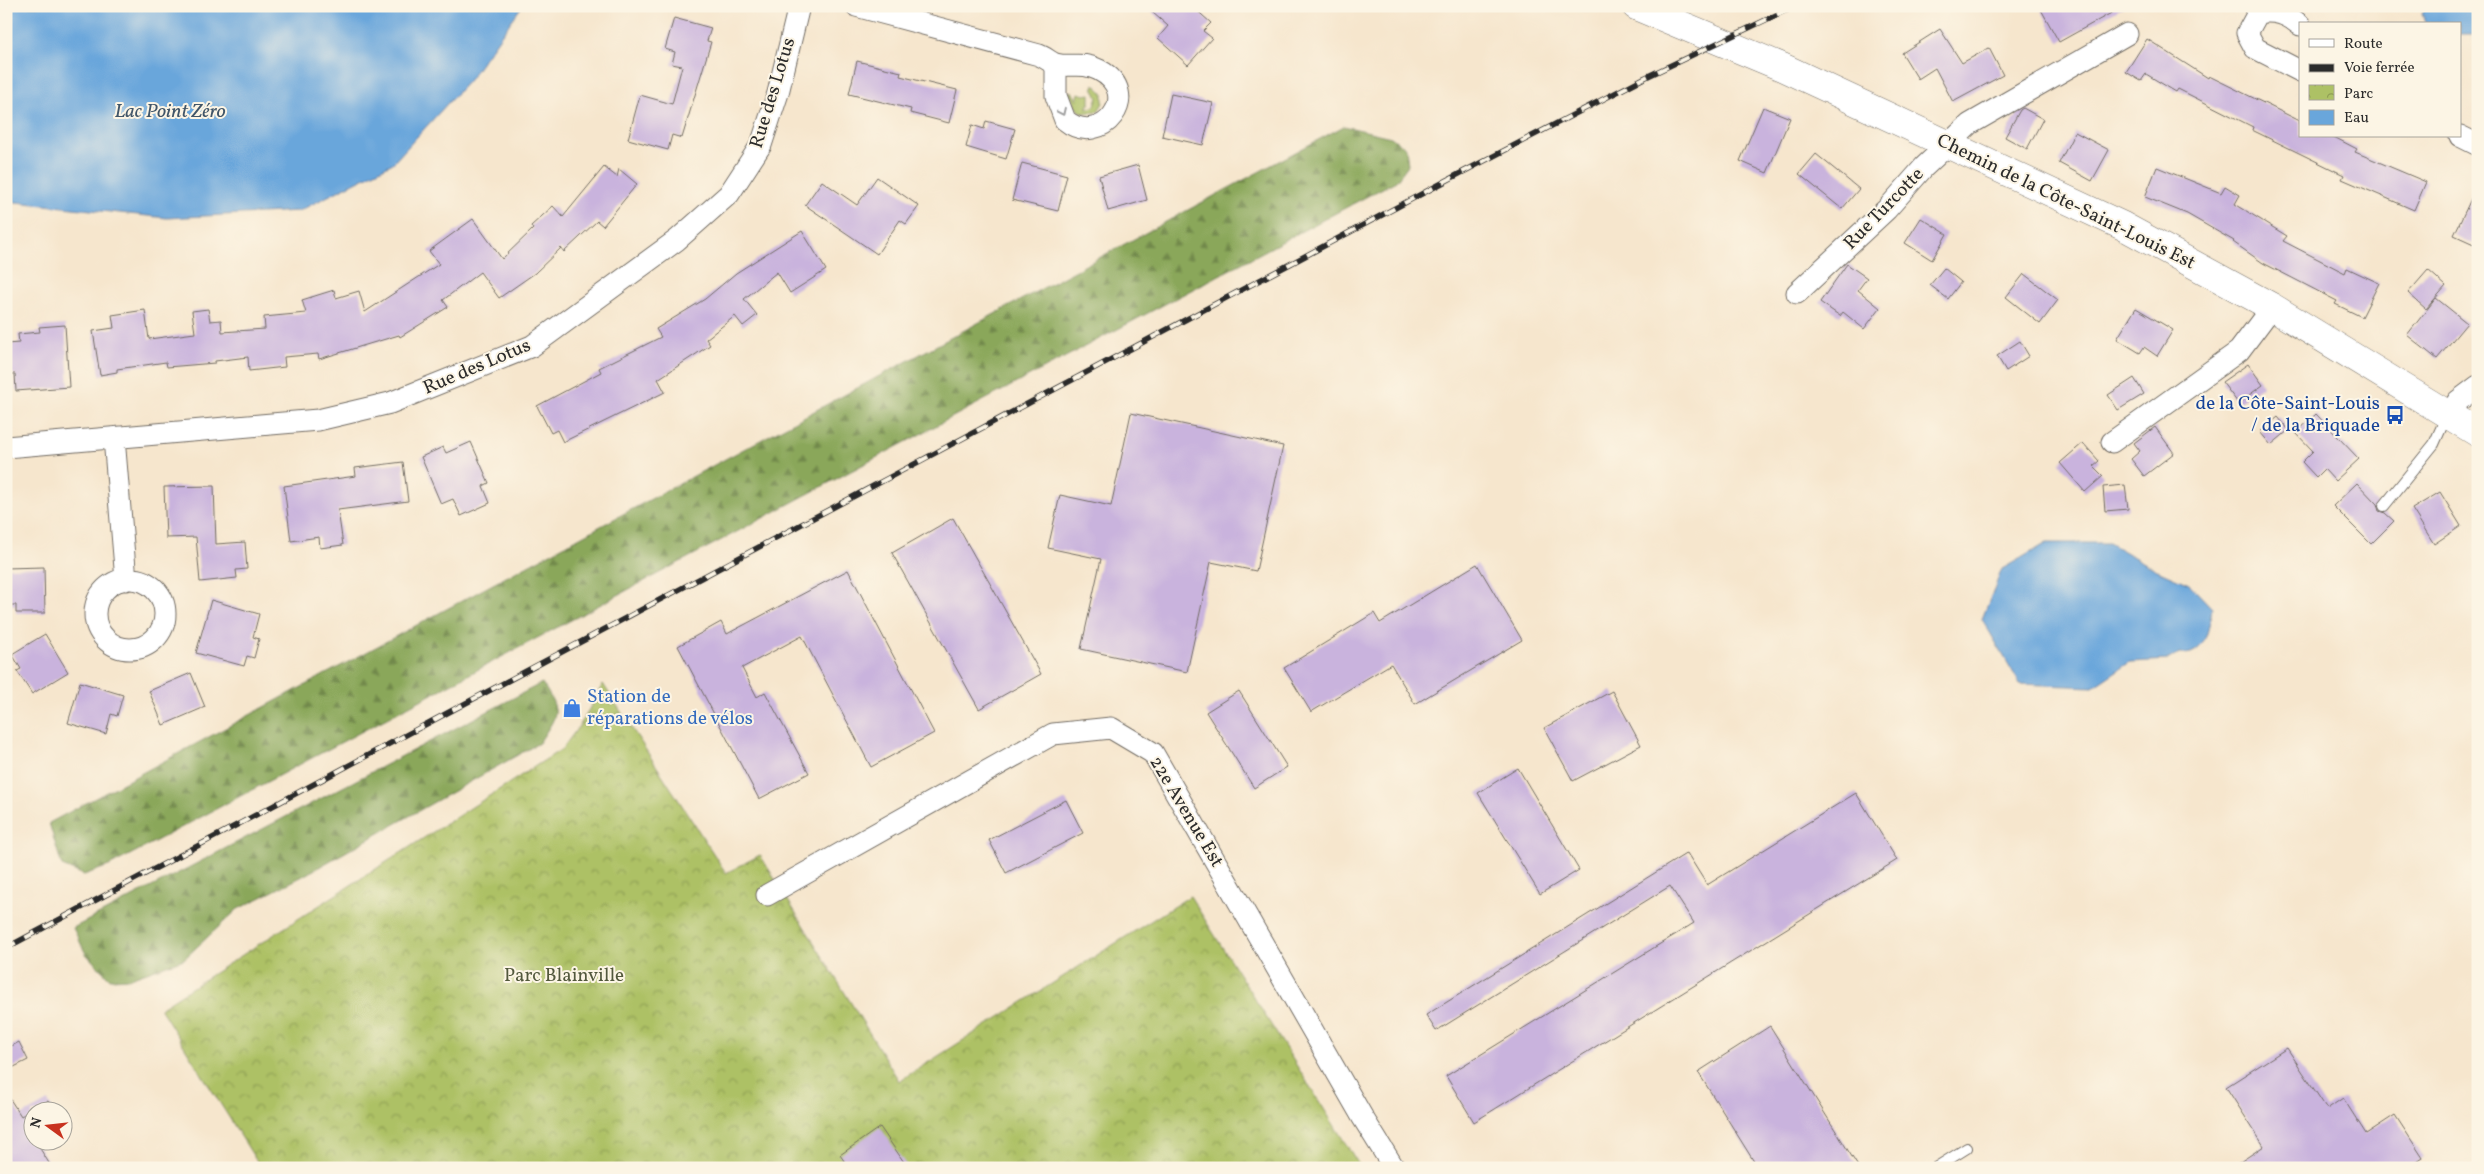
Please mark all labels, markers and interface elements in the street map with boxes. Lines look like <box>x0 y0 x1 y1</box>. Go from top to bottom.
legend <box>2299 22 2462 138</box>
street label: Rue des Lotus <box>744 34 802 152</box>
text: Route <box>2344 34 2383 55</box>
text: Voie ferrée <box>2344 58 2415 79</box>
text: Parc <box>2344 84 2373 105</box>
water label: Lac Point Zéro <box>114 98 226 126</box>
one-way arrow <box>1055 107 1066 116</box>
text: Eau <box>2344 108 2369 129</box>
street label: Chemin de la Côte-Saint-Louis Est <box>1932 128 2200 276</box>
street label: Rue Turcotte <box>1838 162 1930 256</box>
street label: Rue des Lotus <box>419 333 535 401</box>
place label: de la Côte-Saint-Louis / de la Briquade <box>2196 391 2380 439</box>
bus stop icon: de la Côte-Saint-Louis / de la Briquade <box>2384 404 2406 426</box>
place label: Station de réparations de vélos <box>587 684 753 732</box>
shop icon: Station de réparations de vélos <box>561 697 583 719</box>
street label: 22e Avenue Est <box>1143 752 1230 873</box>
park label: Parc Blainville <box>504 963 624 989</box>
north arrow <box>22 1102 72 1152</box>
text: N <box>26 1116 47 1130</box>

